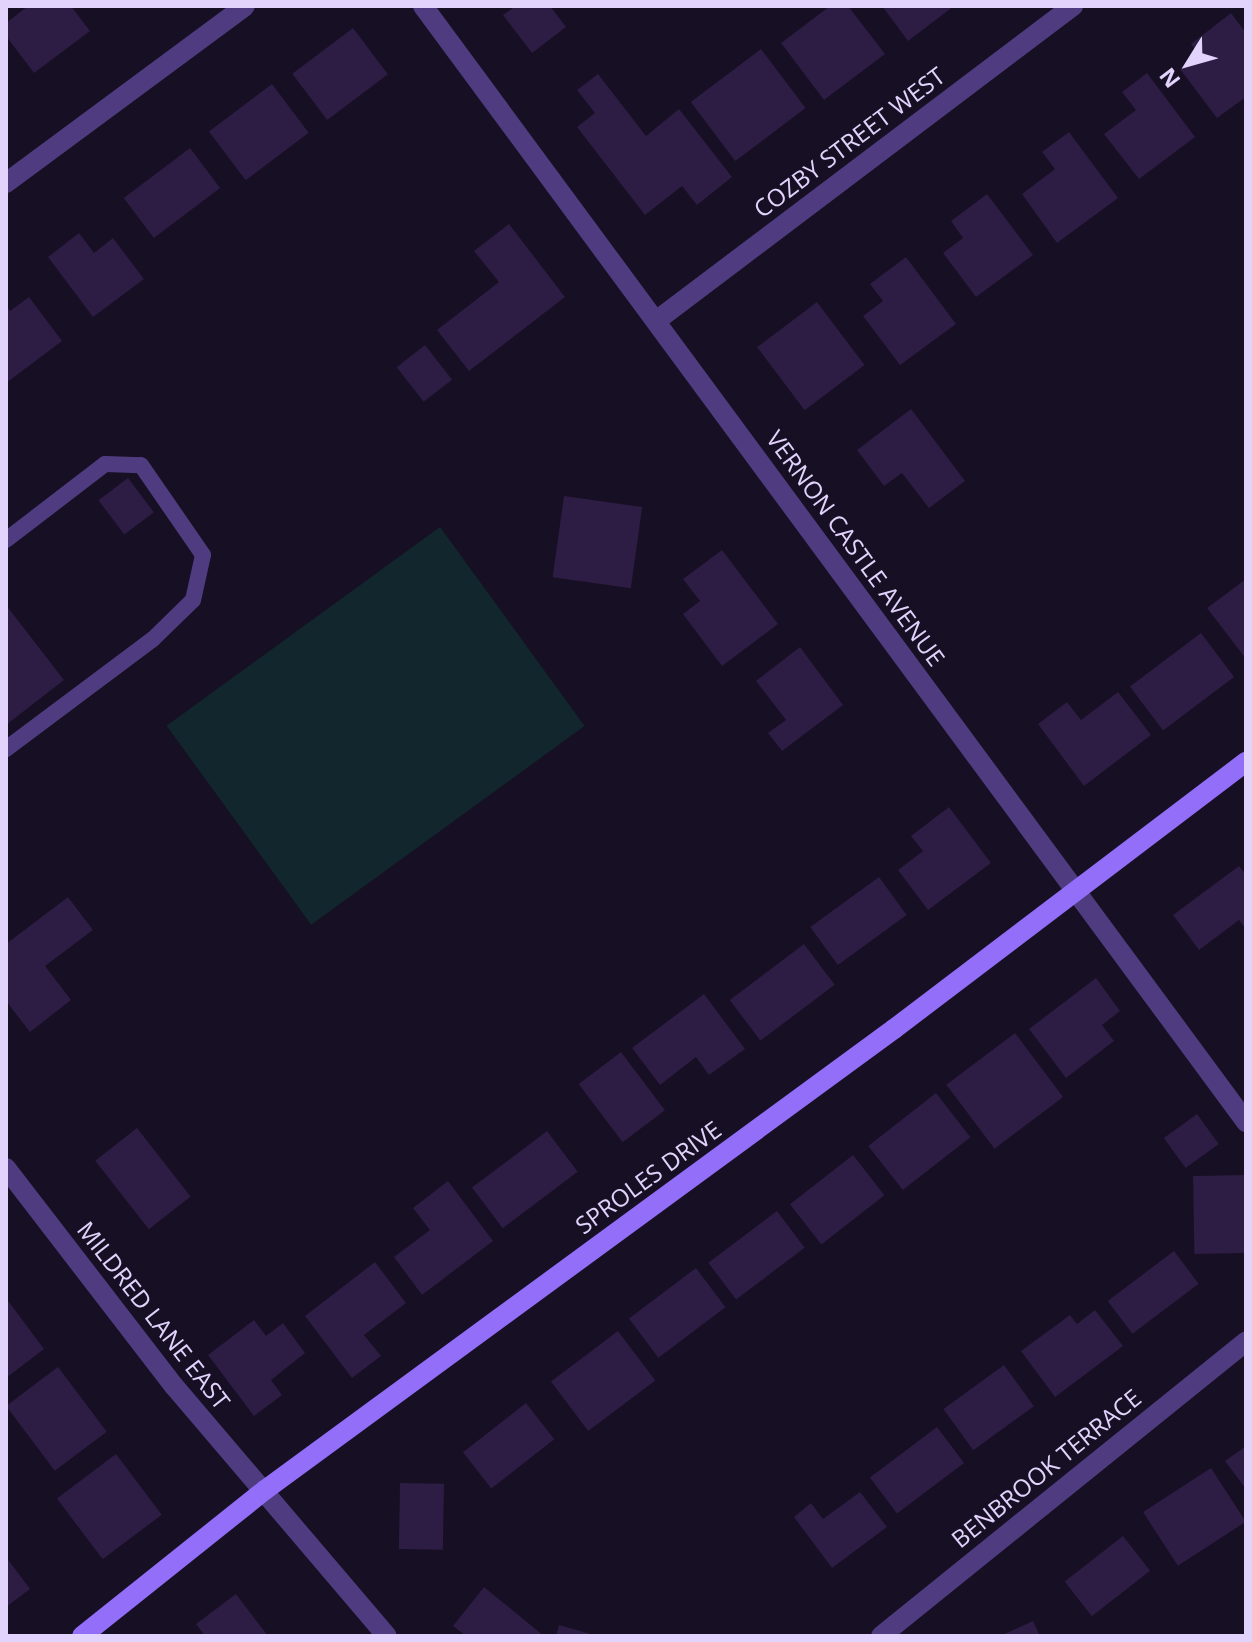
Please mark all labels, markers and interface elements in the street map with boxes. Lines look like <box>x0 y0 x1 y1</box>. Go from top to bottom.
north arrow <box>1148 24 1228 104</box>
street label: COZBY STREET WEST <box>748 61 950 223</box>
text: N <box>1151 62 1186 95</box>
street label: VERNON CASTLE AVENUE <box>761 425 951 671</box>
street label: SPROLES DRIVE <box>570 1115 726 1239</box>
street label: MILDRED LANE EAST <box>72 1215 236 1415</box>
street label: BENBROOK TERRACE <box>946 1383 1146 1553</box>

